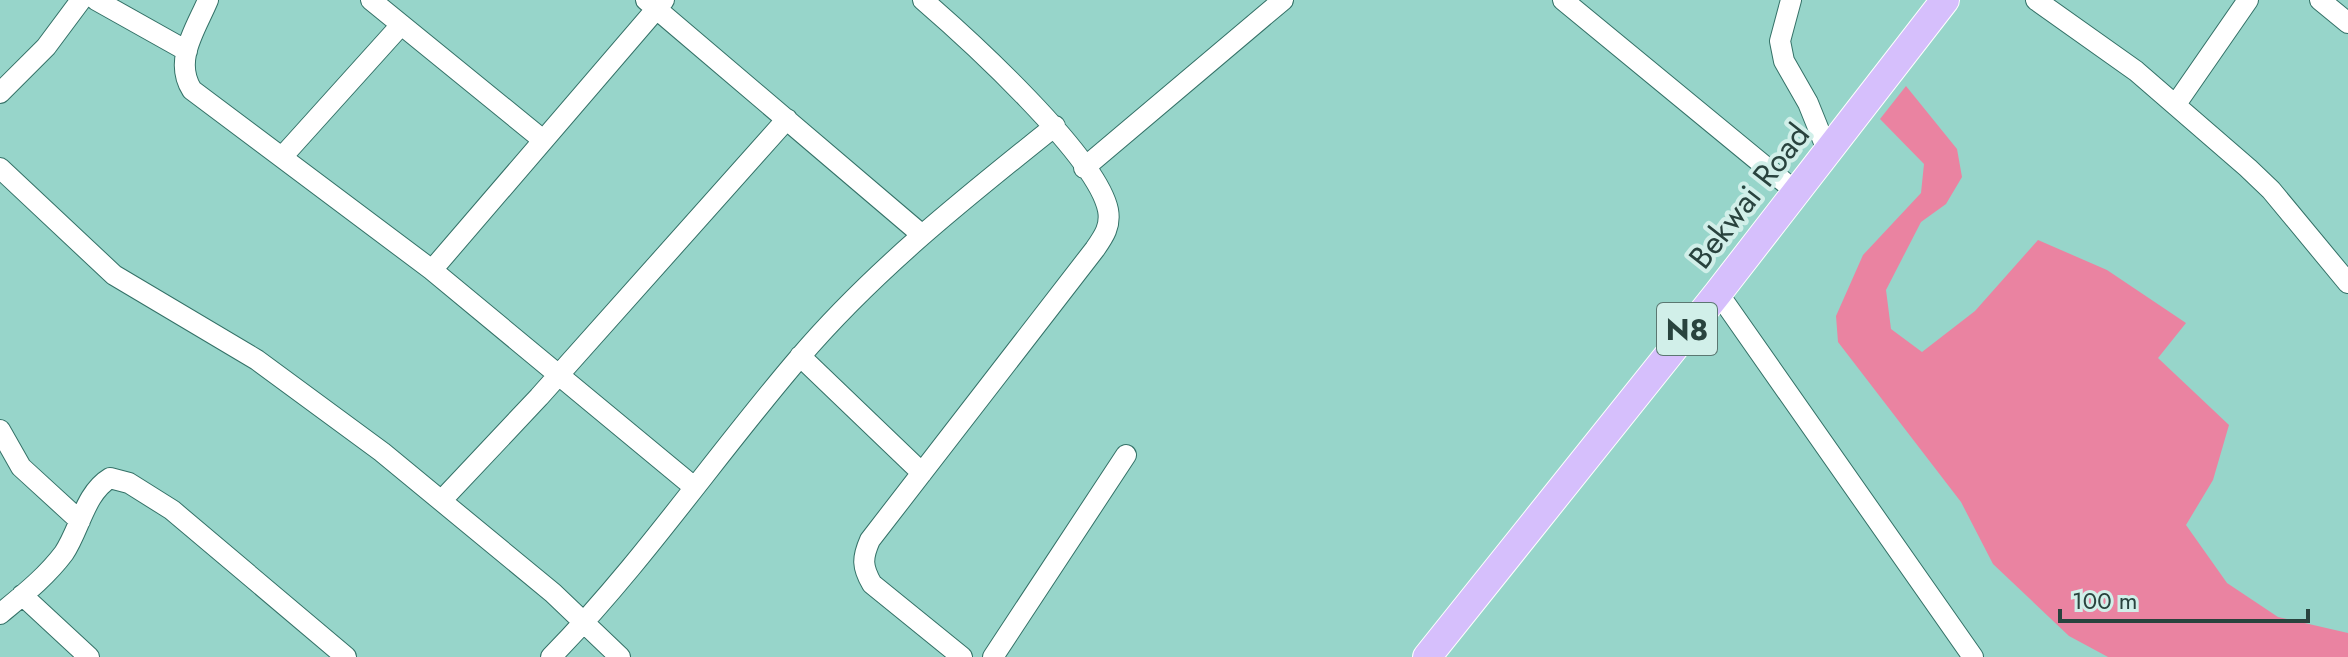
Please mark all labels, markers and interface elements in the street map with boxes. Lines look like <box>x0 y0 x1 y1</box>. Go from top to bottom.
street label: Bekwai Road <box>1678 114 1820 278</box>
road number: N8 <box>1657 303 1717 355</box>
scale bar <box>2060 573 2308 623</box>
text: 100 m <box>2072 583 2138 618</box>

